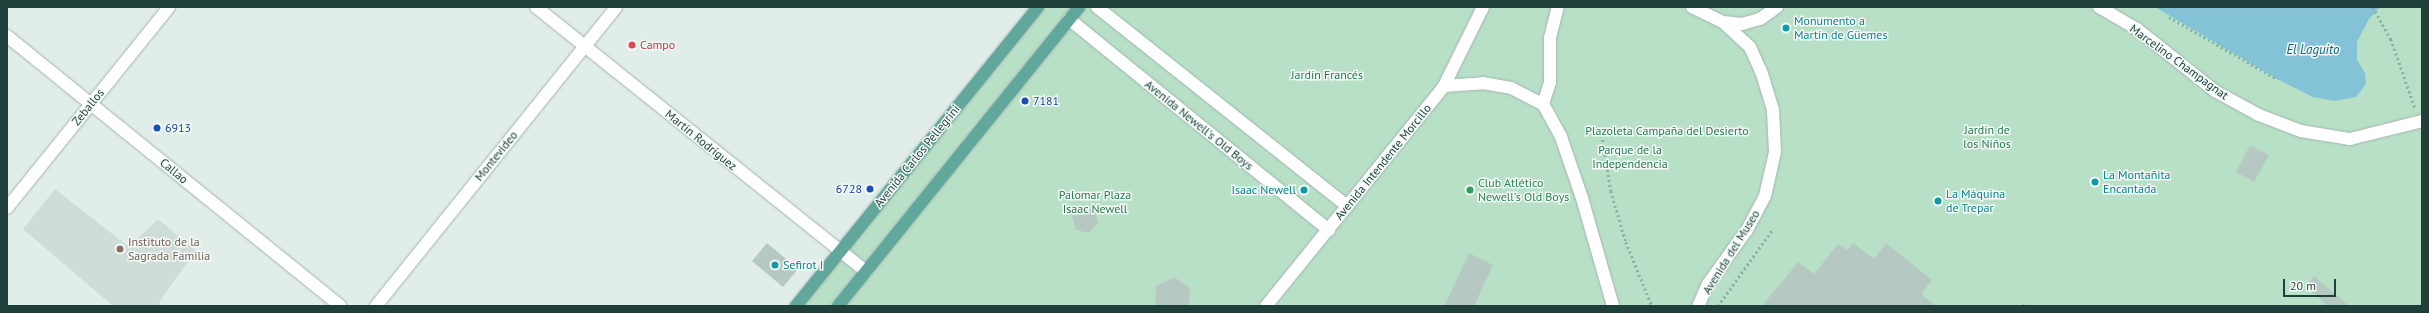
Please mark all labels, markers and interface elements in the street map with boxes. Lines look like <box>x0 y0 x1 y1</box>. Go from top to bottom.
place label: Monumento a Martín de Güemes <box>1794 14 1887 42</box>
street label: Marcelino Champagnat <box>2127 21 2231 103</box>
marker: Monumento a Martín de Güemes <box>1781 23 1791 33</box>
place label: Campo <box>640 38 675 52</box>
marker: Campo <box>627 40 637 50</box>
water label: El Laguito <box>2286 42 2340 58</box>
park label: Jardín Francés <box>1291 68 1363 82</box>
street label: Avenida Newell's Old Boys <box>1142 77 1256 173</box>
street label: Zeballos <box>69 86 107 128</box>
place label: 7181 <box>1033 94 1059 108</box>
marker: 7181 <box>1020 96 1030 106</box>
street label: Avenida Intendente Morcillo <box>1332 101 1434 223</box>
street label: Avenida Carlos Pellegrini <box>871 102 963 210</box>
street label: Martín Rodríguez <box>662 107 740 173</box>
place label: 6913 <box>165 121 191 135</box>
marker: 6913 <box>152 123 162 133</box>
park label: Jardín de los Niños <box>1963 123 2011 151</box>
park label: Plazoleta Campaña del Desierto <box>1585 124 1749 138</box>
street label: Montevideo <box>471 128 521 184</box>
park label: Parque de la Independencia <box>1592 143 1668 171</box>
street label: Callao <box>157 155 191 187</box>
place label: La Montañita Encantada <box>2103 168 2170 196</box>
place label: Club Atlético Newell's Old Boys <box>1478 176 1569 204</box>
marker: La Montañita Encantada <box>2090 177 2100 187</box>
place label: 6728 <box>836 182 862 196</box>
place label: Isaac Newell <box>1231 183 1296 197</box>
marker: 6728 <box>865 184 875 194</box>
marker: Isaac Newell <box>1299 185 1309 195</box>
marker: Club Atlético Newell's Old Boys <box>1465 185 1475 195</box>
place label: La Máquina de Trepar <box>1946 187 2005 215</box>
park label: Palomar Plaza Isaac Newell <box>1059 188 1131 216</box>
marker: La Máquina de Trepar <box>1933 196 1943 206</box>
street label: Avenida del Museo <box>1699 207 1763 297</box>
place label: Instituto de la Sagrada Familia <box>128 235 210 263</box>
marker: Instituto de la Sagrada Familia <box>115 244 125 254</box>
place label: Sefirot I <box>783 258 823 272</box>
marker: Sefirot I <box>770 260 780 270</box>
scale bar <box>2285 271 2338 297</box>
text: 20 m <box>2290 278 2316 293</box>

